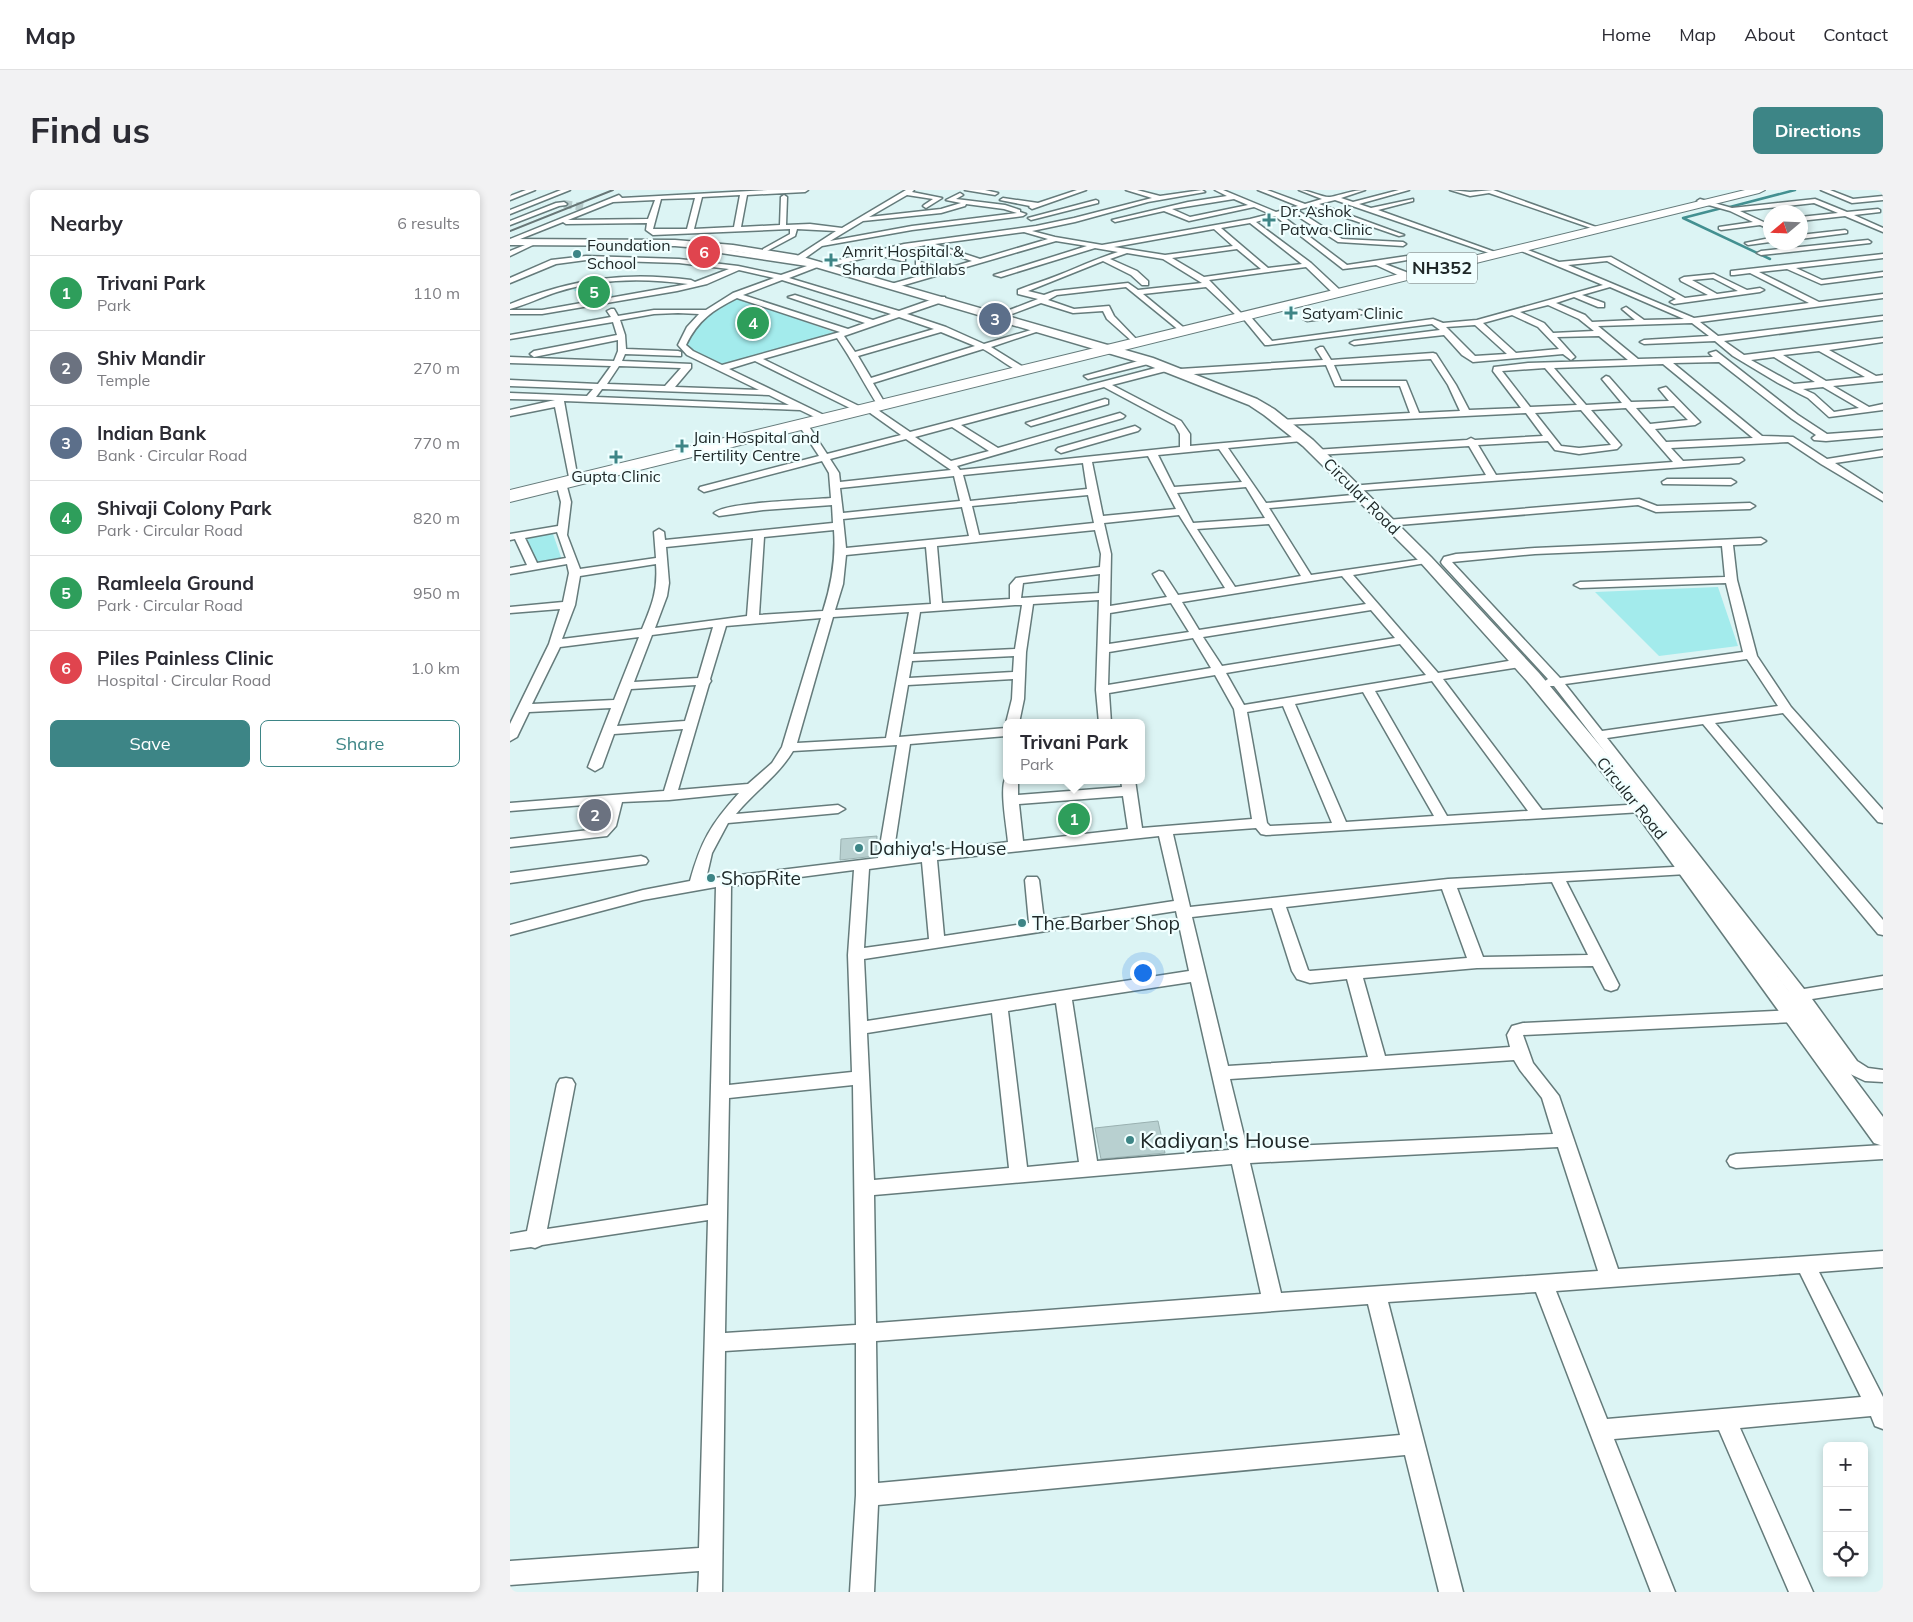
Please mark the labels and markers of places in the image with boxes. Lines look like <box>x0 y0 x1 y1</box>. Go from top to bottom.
place label: Dr. Ashok Patwa Clinic <box>1280 201 1373 239</box>
marker: Dr. Ashok Patwa Clinic <box>1262 213 1276 227</box>
pin: 6 <box>688 233 720 271</box>
place label: Foundation School <box>587 235 671 273</box>
place label: Amrit Hospital & Sharda Pathlabs <box>842 241 966 279</box>
marker: Foundation School <box>571 248 583 260</box>
marker: Amrit Hospital & Sharda Pathlabs <box>824 253 838 267</box>
pin: 5 <box>578 273 610 311</box>
pin: 3 <box>979 300 1011 338</box>
place label: Satyam Clinic <box>1302 303 1403 323</box>
pin: 4 <box>737 304 769 342</box>
marker: Satyam Clinic <box>1284 306 1298 320</box>
place label: Jain Hospital and Fertility Centre <box>693 427 820 465</box>
marker: Jain Hospital and Fertility Centre <box>675 439 689 453</box>
marker: Gupta Clinic <box>609 450 623 464</box>
place label: Gupta Clinic <box>571 466 661 486</box>
pin: 2 <box>579 796 611 834</box>
pin: 1 <box>1058 800 1090 838</box>
place label: Dahiya's House <box>869 836 1006 860</box>
marker: Dahiya's House <box>853 842 865 854</box>
place label: ShopRite <box>721 866 801 890</box>
marker: ShopRite <box>705 872 717 884</box>
place label: The Barber Shop <box>1032 911 1180 935</box>
marker: The Barber Shop <box>1016 917 1028 929</box>
place label: Kadiyan's House <box>1140 1126 1310 1154</box>
marker: Kadiyan's House <box>1124 1134 1136 1146</box>

